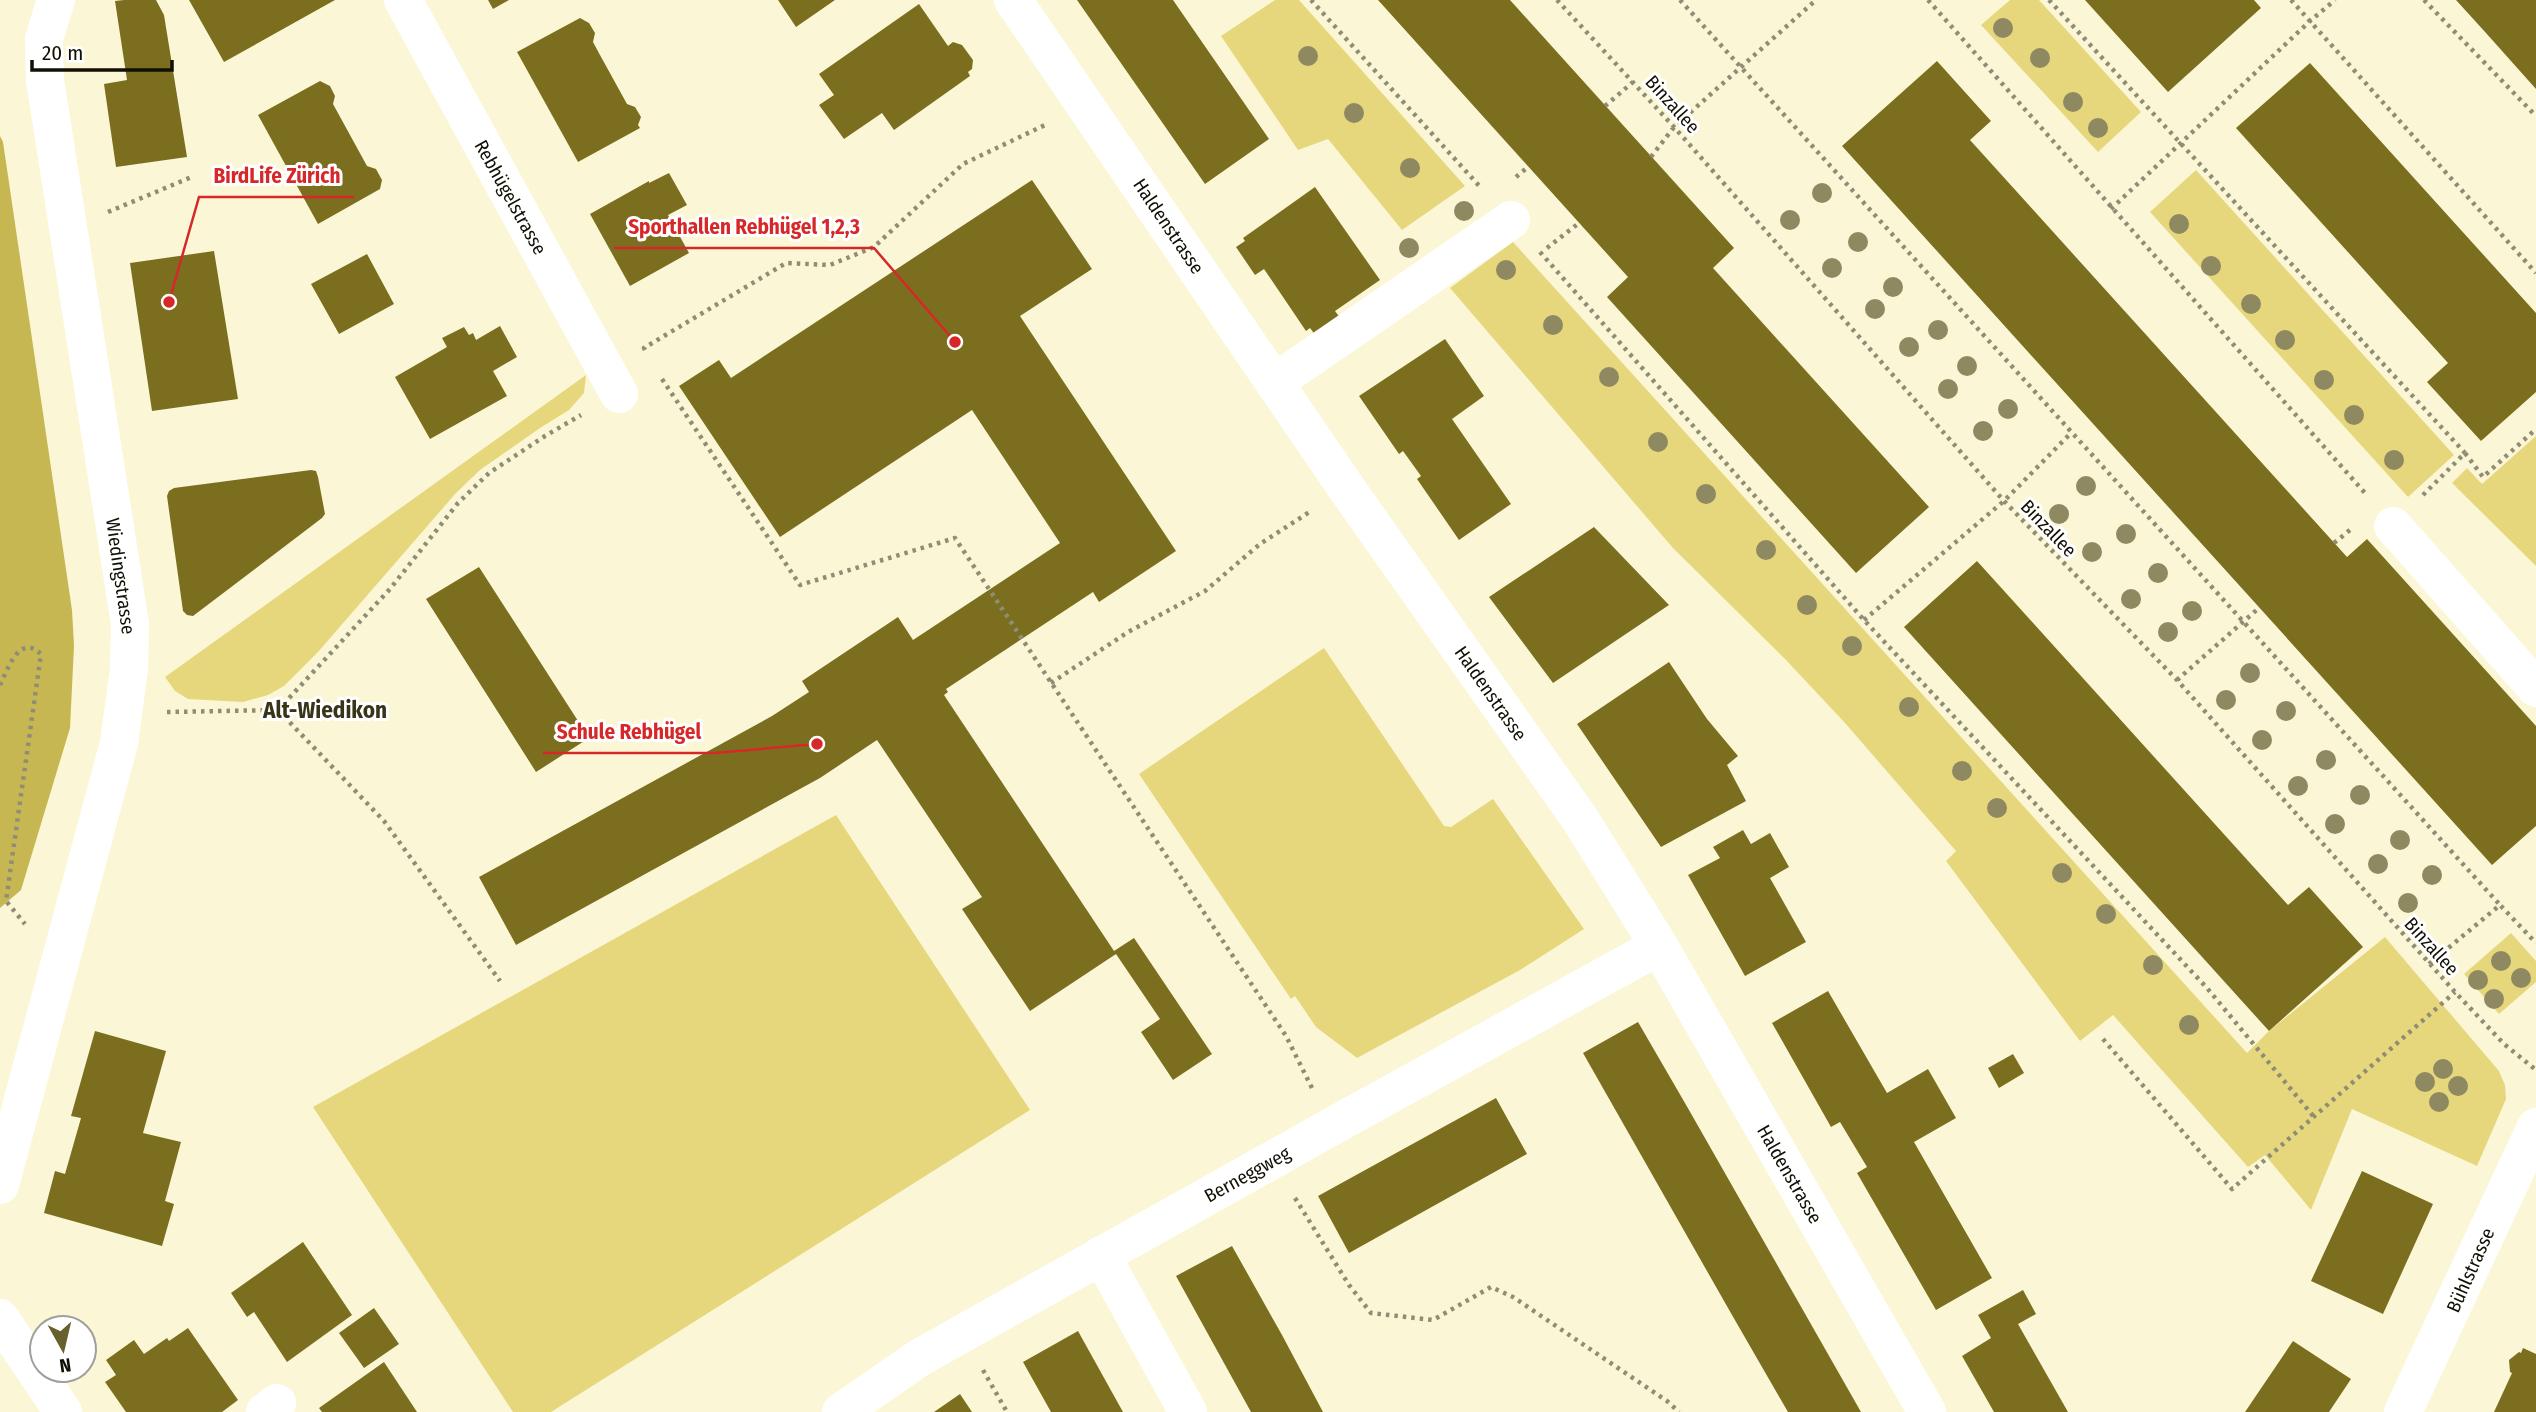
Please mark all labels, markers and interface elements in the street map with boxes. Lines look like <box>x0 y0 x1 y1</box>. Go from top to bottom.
scale bar <box>32 28 172 72</box>
text: 20 m <box>42 40 83 66</box>
street label: Binzallee <box>1641 71 1705 138</box>
street label: Rebhügelstrasse <box>470 136 552 259</box>
callout: BirdLife Zürich <box>199 155 354 197</box>
text: BirdLife Zürich <box>214 163 340 189</box>
street label: Haldenstrasse <box>1128 174 1209 278</box>
callout: Sporthallen Rebhügel 1,2,3 <box>614 206 874 248</box>
text: Sporthallen Rebhügel 1,2,3 <box>628 214 860 240</box>
street label: Binzallee <box>2016 495 2081 562</box>
street label: Wiedingstrasse <box>101 516 140 636</box>
street label: Haldenstrasse <box>1450 642 1532 745</box>
district label: Alt-Wiedikon <box>262 696 387 724</box>
callout: Schule Rebhügel <box>543 711 715 753</box>
text: Schule Rebhügel <box>557 719 701 745</box>
street label: Binzallee <box>2400 913 2464 980</box>
street label: Haldenstrasse <box>1752 1121 1827 1228</box>
street label: Berneggweg <box>1200 1141 1294 1207</box>
street label: Bühlstrasse <box>2442 1224 2499 1316</box>
north arrow <box>28 1314 98 1384</box>
text: N <box>58 1353 73 1378</box>

